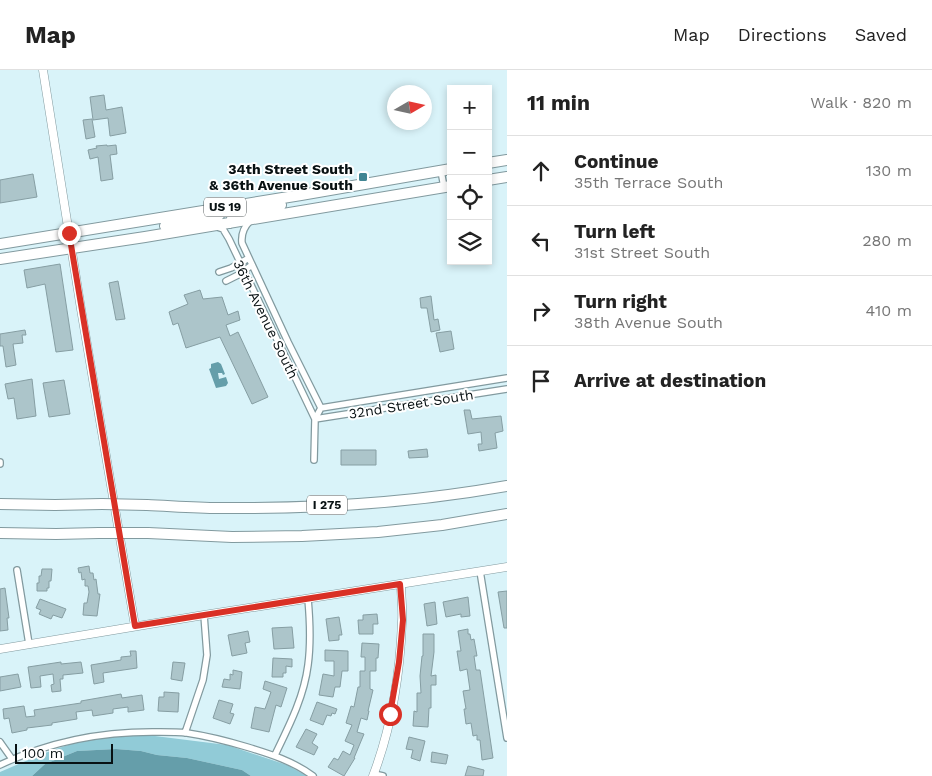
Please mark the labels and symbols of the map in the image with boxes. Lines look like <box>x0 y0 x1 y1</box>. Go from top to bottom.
north arrow <box>387 85 432 130</box>
place label: 34th Street South & 36th Avenue South <box>209 161 353 193</box>
marker: 34th Street South & 36th Avenue South <box>357 171 369 183</box>
road number: US 19 <box>204 198 246 216</box>
route end <box>58 222 81 245</box>
street label: 36th Avenue South <box>230 257 302 381</box>
street label: 32nd Street South <box>348 386 474 422</box>
road number: I 275 <box>307 496 347 514</box>
route start <box>379 703 402 726</box>
scale bar <box>15 741 112 764</box>

